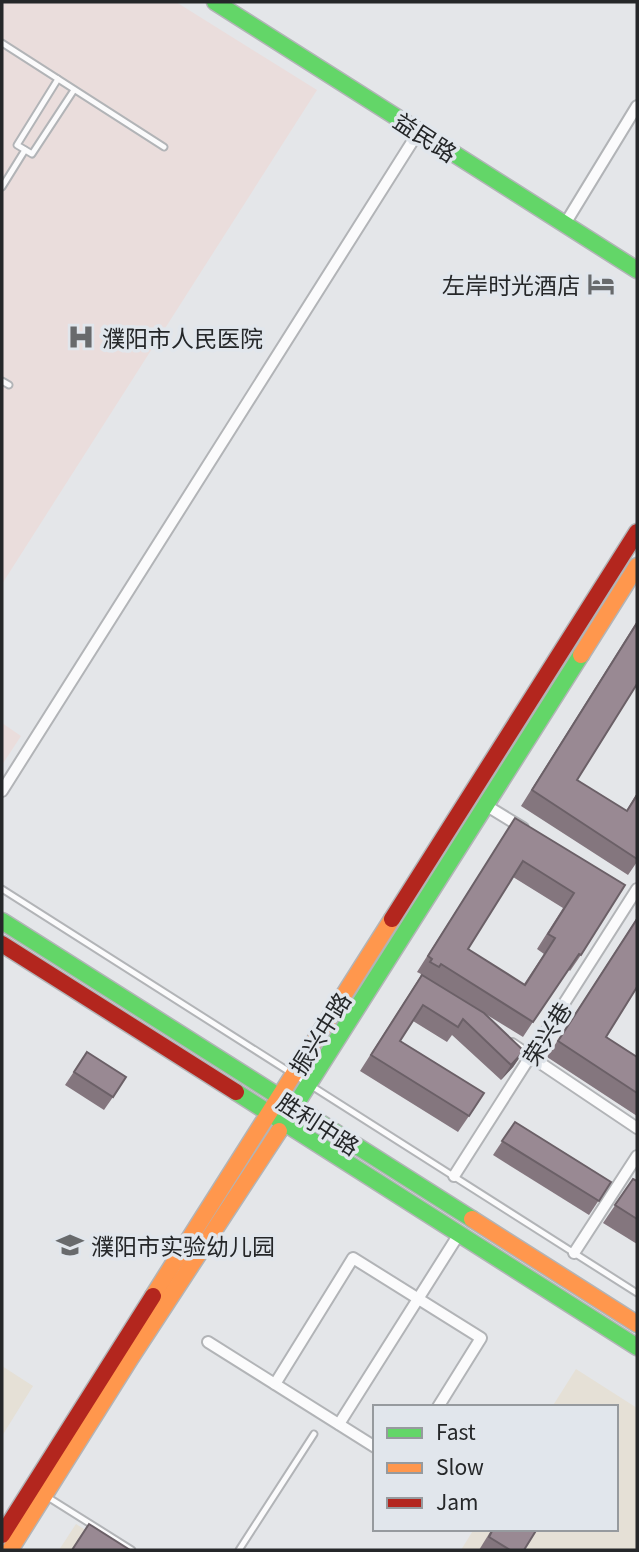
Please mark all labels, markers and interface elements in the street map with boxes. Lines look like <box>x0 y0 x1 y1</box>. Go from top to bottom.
street label: 益民路 <box>388 103 464 169</box>
place label: 左岸时光酒店 <box>442 267 580 301</box>
hotel icon: 左岸时光酒店 <box>586 269 616 299</box>
place label: 濮阳市人民医院 <box>102 320 263 354</box>
hospital icon: 濮阳市人民医院 <box>66 322 96 352</box>
street label: 振兴中路 <box>280 985 358 1081</box>
street label: 荣兴巷 <box>513 995 579 1071</box>
street label: 胜利中路 <box>271 1084 367 1162</box>
place label: 濮阳市实验幼儿园 <box>91 1228 275 1262</box>
school or university icon: 濮阳市实验幼儿园 <box>55 1230 85 1260</box>
legend <box>373 1405 618 1531</box>
text: Fast <box>436 1416 476 1446</box>
text: Slow <box>436 1451 484 1481</box>
text: Jam <box>436 1486 479 1516</box>

